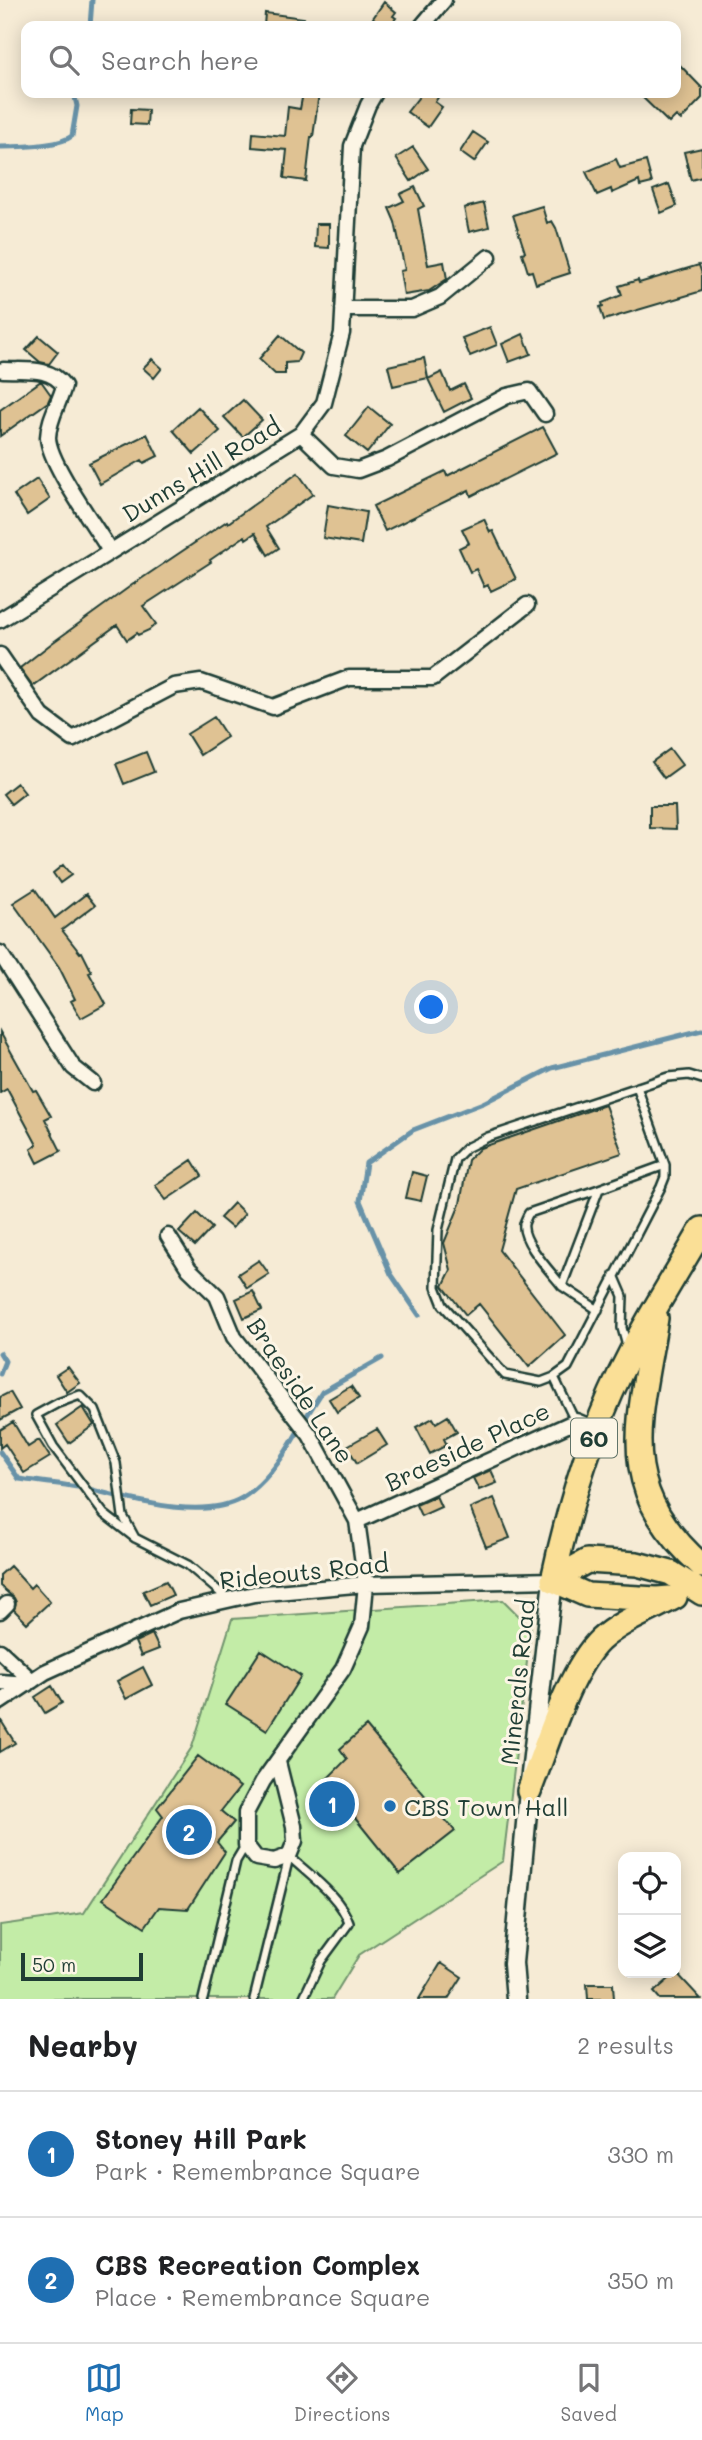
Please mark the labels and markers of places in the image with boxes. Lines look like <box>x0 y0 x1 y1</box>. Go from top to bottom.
pin: 1 <box>309 1778 355 1830</box>
place label: CBS Town Hall <box>404 1791 569 1822</box>
marker: CBS Town Hall <box>382 1798 398 1814</box>
pin: 2 <box>166 1806 212 1858</box>

